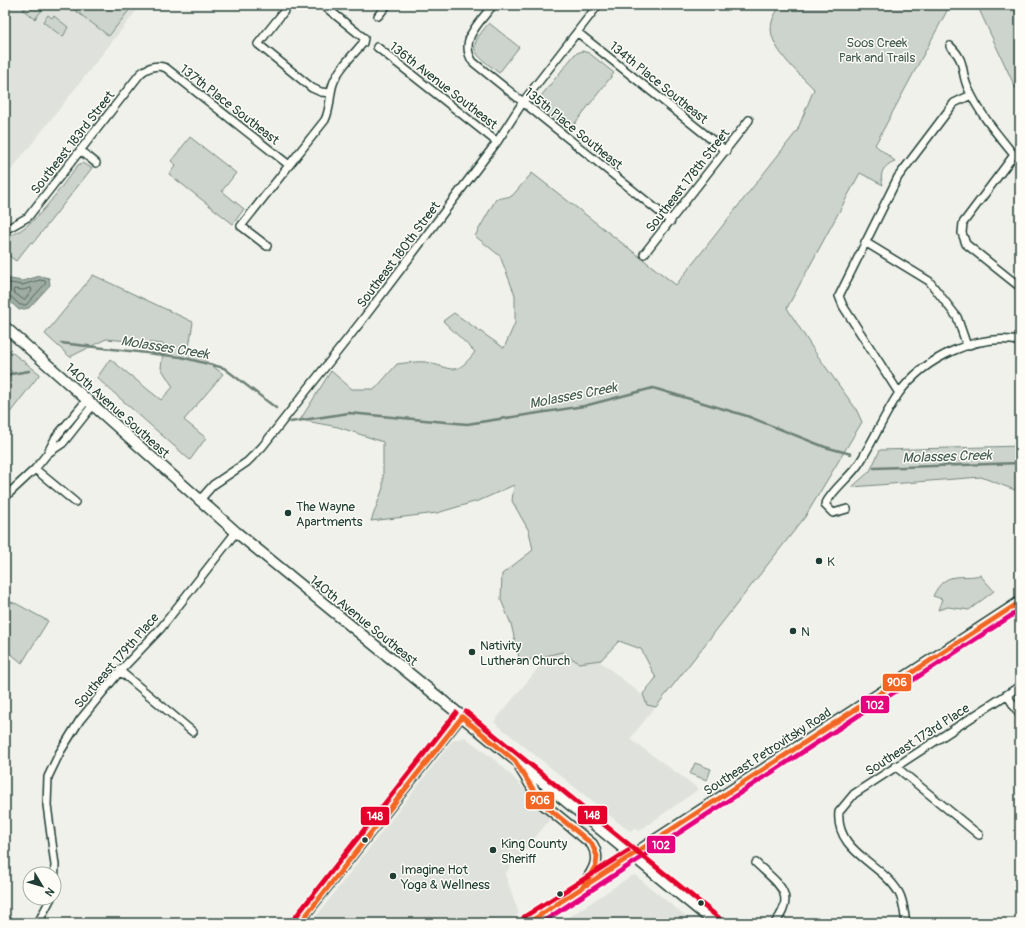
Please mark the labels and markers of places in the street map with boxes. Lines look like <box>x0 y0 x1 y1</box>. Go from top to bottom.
place label: The Wayne Apartments <box>296 499 363 530</box>
marker: The Wayne Apartments <box>283 508 293 518</box>
place label: K <box>827 554 835 570</box>
marker: K <box>814 556 824 566</box>
place label: N <box>801 624 810 640</box>
marker: N <box>788 626 798 636</box>
place label: Nativity Lutheran Church <box>480 638 570 669</box>
marker: Nativity Lutheran Church <box>467 647 477 657</box>
unlabelled marker <box>360 835 370 845</box>
place label: King County Sheriff <box>501 836 568 867</box>
marker: King County Sheriff <box>488 845 498 855</box>
place label: Imagine Hot Yoga & Wellness <box>400 862 490 893</box>
marker: Imagine Hot Yoga & Wellness <box>388 871 398 881</box>
unlabelled marker <box>555 889 565 899</box>
unlabelled marker <box>696 898 706 908</box>

